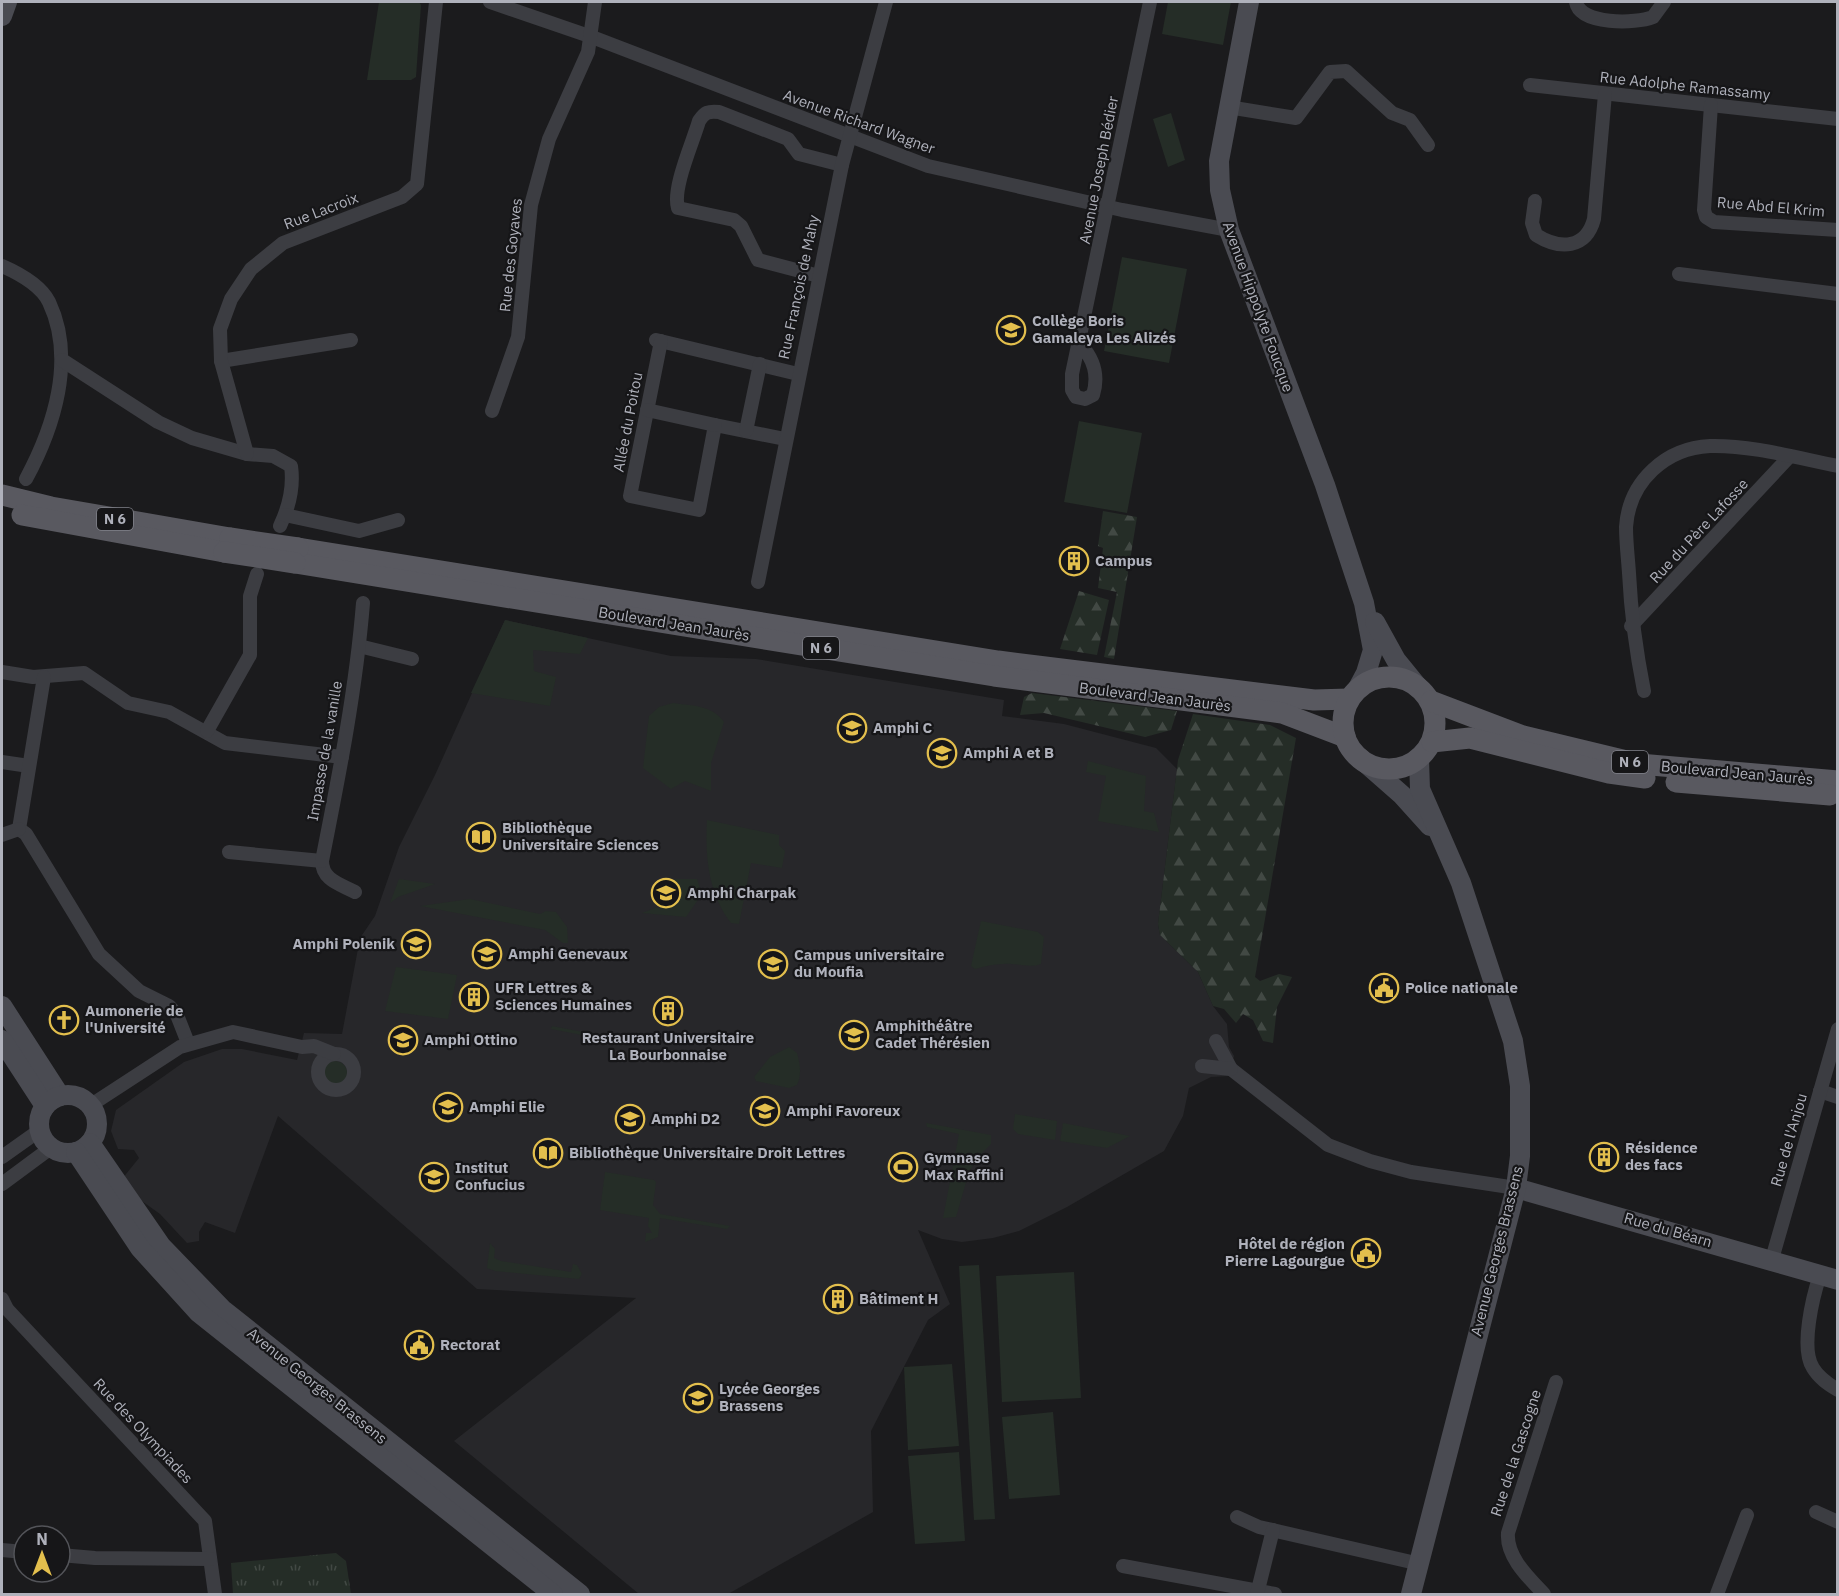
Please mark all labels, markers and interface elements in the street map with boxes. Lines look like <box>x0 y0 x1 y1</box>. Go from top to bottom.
street label: Rue Adolphe Ramassamy <box>1599 67 1772 104</box>
street label: Avenue Richard Wagner <box>781 85 938 158</box>
street label: Avenue Joseph Bédier <box>1075 94 1122 245</box>
street label: Rue Lacroix <box>281 188 361 233</box>
street label: Rue Abd El Krim <box>1716 192 1826 221</box>
street label: Rue des Goyaves <box>495 197 526 313</box>
street label: Rue François de Mahy <box>774 213 823 361</box>
street label: Avenue Hippolyte Foucque <box>1219 219 1298 395</box>
place label: Collège Boris Gamaleya Les Alizés <box>1032 311 1176 347</box>
school or university icon: Collège Boris Gamaleya Les Alizés <box>995 314 1027 346</box>
street label: Allée du Poitou <box>608 370 647 474</box>
street label: Rue du Père Lafosse <box>1645 474 1752 587</box>
road number: N 6 <box>97 508 133 530</box>
building icon: Campus <box>1058 545 1090 577</box>
place label: Campus <box>1095 551 1153 570</box>
street label: Boulevard Jean Jaurès <box>597 602 751 645</box>
road number: N 6 <box>803 637 839 659</box>
street label: Boulevard Jean Jaurès <box>1078 678 1232 715</box>
street label: Impasse de la vanille <box>303 679 346 823</box>
school or university icon: Amphi C <box>836 712 868 744</box>
place label: Amphi C <box>873 718 933 737</box>
school or university icon: Amphi A et B <box>926 737 958 769</box>
place label: Amphi A et B <box>963 743 1054 762</box>
road number: N 6 <box>1612 751 1648 773</box>
street label: Boulevard Jean Jaurès <box>1660 756 1814 789</box>
place label: Bibliothèque Universitaire Sciences <box>502 818 659 854</box>
library icon: Bibliothèque Universitaire Sciences <box>465 821 497 853</box>
school or university icon: Amphi Charpak <box>650 877 682 909</box>
place label: Amphi Charpak <box>687 883 797 902</box>
school or university icon: Amphi Polenik <box>400 928 432 960</box>
place label: Amphi Polenik <box>293 934 395 953</box>
school or university icon: Amphi Genevaux <box>471 938 503 970</box>
place label: Amphi Genevaux <box>508 944 628 963</box>
place label: Campus universitaire du Moufia <box>794 945 944 981</box>
school or university icon: Campus universitaire du Moufia <box>757 948 789 980</box>
public building icon: Police nationale <box>1368 972 1400 1004</box>
place label: UFR Lettres & Sciences Humaines <box>495 978 632 1014</box>
place label: Police nationale <box>1405 978 1518 997</box>
building icon: UFR Lettres & Sciences Humaines <box>458 981 490 1013</box>
building icon: Restaurant Universitaire La Bourbonnaise <box>652 995 684 1027</box>
place label: Aumonerie de l'Université <box>85 1001 183 1037</box>
church icon: Aumonerie de l'Université <box>48 1004 80 1036</box>
place label: Amphithéâtre Cadet Thérésien <box>875 1016 990 1052</box>
school or university icon: Amphithéâtre Cadet Thérésien <box>838 1019 870 1051</box>
school or university icon: Amphi Ottino <box>387 1024 419 1056</box>
place label: Restaurant Universitaire La Bourbonnaise <box>582 1028 754 1064</box>
place label: Amphi Ottino <box>424 1030 517 1049</box>
school or university icon: Amphi Elie <box>432 1091 464 1123</box>
street label: Rue de l'Anjou <box>1766 1091 1811 1189</box>
school or university icon: Amphi Favoreux <box>749 1095 781 1127</box>
place label: Amphi Elie <box>469 1097 545 1116</box>
place label: Amphi Favoreux <box>786 1101 901 1120</box>
school or university icon: Amphi D2 <box>614 1103 646 1135</box>
place label: Amphi D2 <box>651 1109 720 1128</box>
library icon: Bibliothèque Universitaire Droit Lettres <box>532 1137 564 1169</box>
place label: Résidence des facs <box>1625 1138 1698 1174</box>
building icon: Résidence des facs <box>1588 1141 1620 1173</box>
place label: Bibliothèque Universitaire Droit Lettres <box>569 1143 846 1162</box>
place label: Gymnase Max Raffini <box>924 1148 1004 1184</box>
sports icon: Gymnase Max Raffini <box>887 1151 919 1183</box>
place label: Institut Confucius <box>455 1158 526 1194</box>
school or university icon: Institut Confucius <box>418 1161 450 1193</box>
street label: Avenue Georges Brassens <box>1466 1164 1527 1338</box>
street label: Rue du Béarn <box>1622 1208 1714 1251</box>
place label: Hôtel de région Pierre Lagourgue <box>1225 1234 1345 1270</box>
public building icon: Hôtel de région Pierre Lagourgue <box>1350 1237 1382 1269</box>
building icon: Bâtiment H <box>822 1283 854 1315</box>
place label: Bâtiment H <box>859 1289 938 1308</box>
street label: Avenue Georges Brassens <box>243 1323 391 1448</box>
public building icon: Rectorat <box>403 1329 435 1361</box>
place label: Rectorat <box>440 1335 501 1354</box>
street label: Rue des Olympiades <box>90 1374 197 1487</box>
place label: Lycée Georges Brassens <box>719 1379 821 1415</box>
school or university icon: Lycée Georges Brassens <box>682 1382 714 1414</box>
street label: Rue de la Gascogne <box>1486 1387 1545 1519</box>
north arrow <box>12 1524 72 1584</box>
text: N <box>36 1529 48 1549</box>

